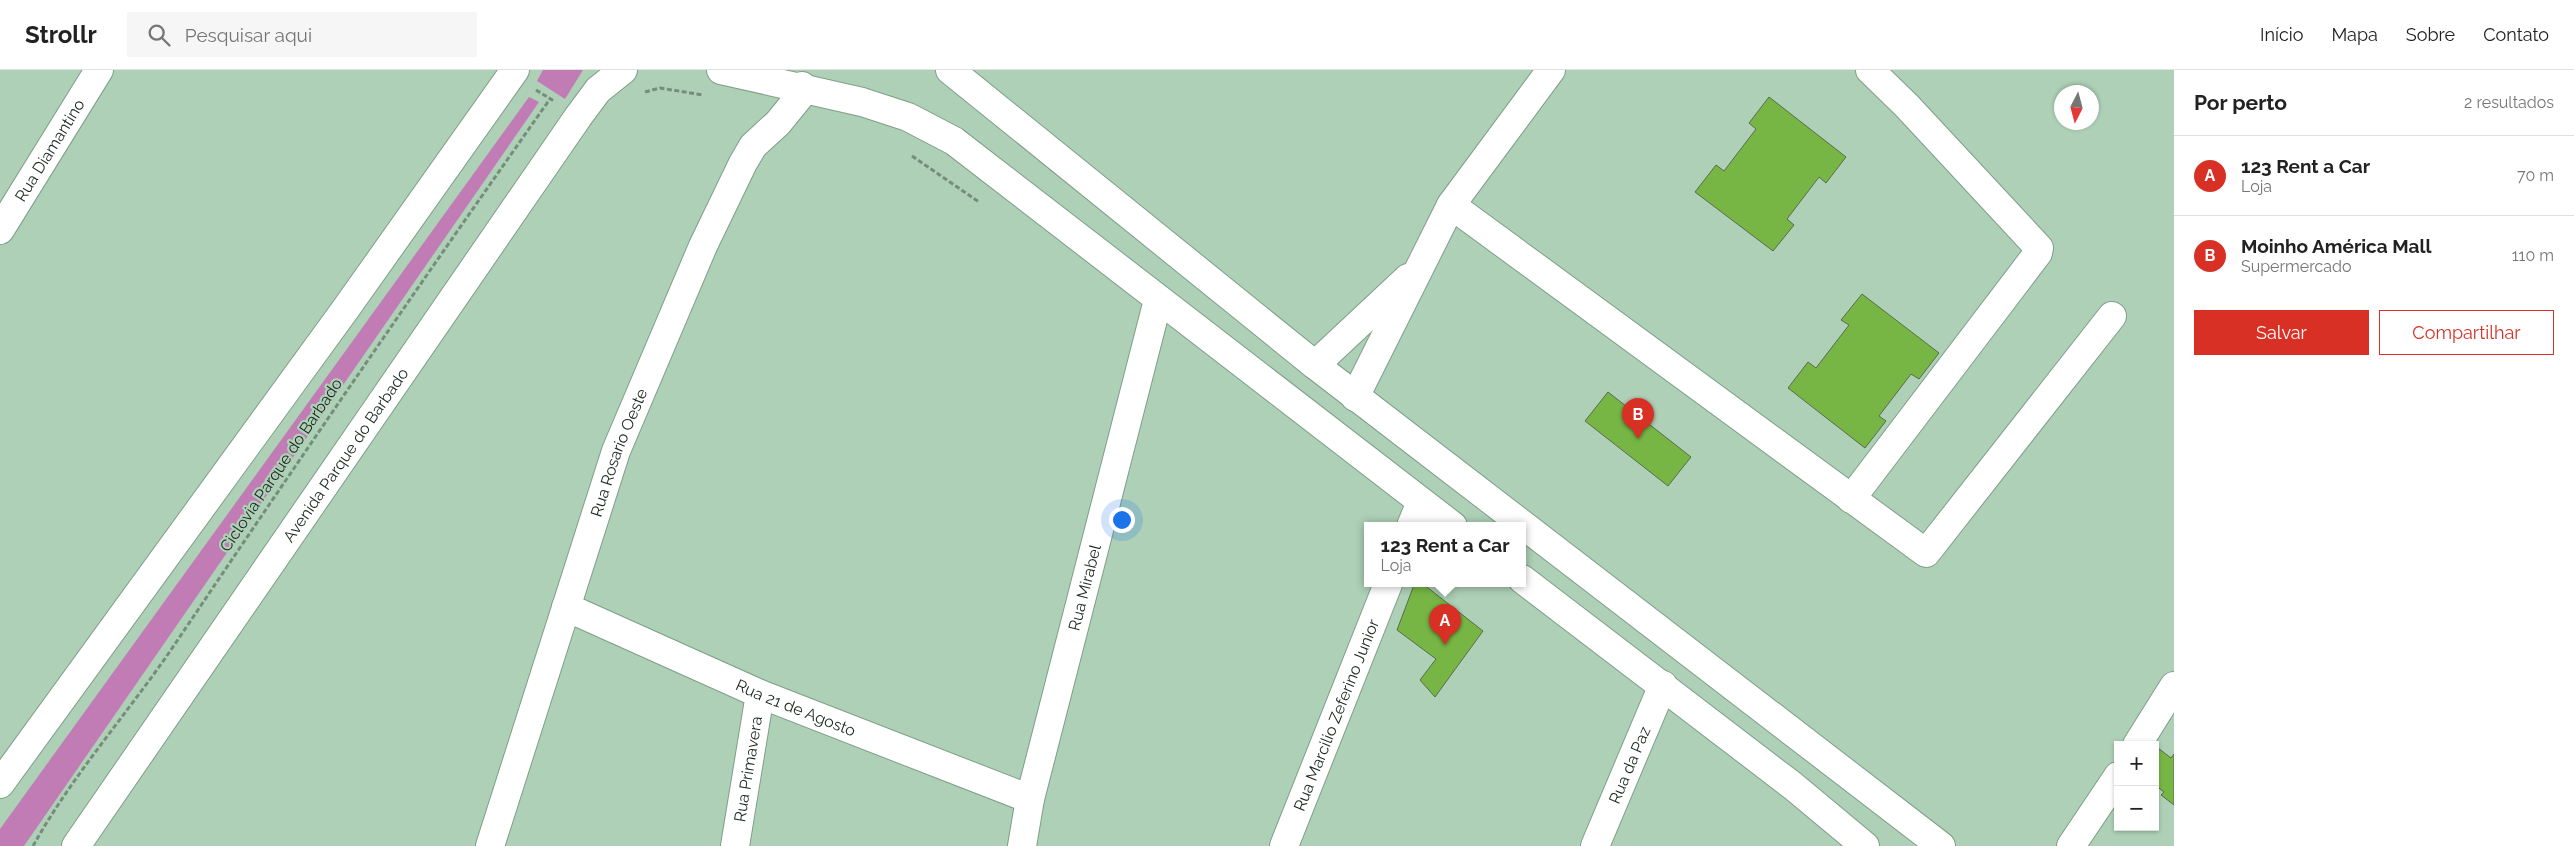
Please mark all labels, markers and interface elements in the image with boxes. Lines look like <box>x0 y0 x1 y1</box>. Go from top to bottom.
search box <box>127 12 477 57</box>
text: Strollr <box>25 20 97 49</box>
icon: search <box>145 21 173 49</box>
text: Pesquisar aqui <box>185 24 312 46</box>
text: Início <box>2260 24 2303 45</box>
text: Mapa <box>2331 24 2378 45</box>
text: Sobre <box>2406 24 2455 45</box>
text: Contato <box>2483 24 2549 45</box>
north arrow <box>2054 85 2099 130</box>
text: Por perto <box>2194 90 2287 115</box>
text: 2 resultados <box>2464 93 2554 112</box>
street label: Rua Diamantino <box>11 95 88 205</box>
text: 123 Rent a Car <box>2241 155 2370 177</box>
text: A <box>2205 166 2215 185</box>
text: 70 m <box>2517 166 2554 185</box>
text: Loja <box>2241 177 2272 196</box>
text: Moinho América Mall <box>2241 235 2432 257</box>
text: B <box>2205 246 2215 265</box>
text: 110 m <box>2512 246 2554 265</box>
text: Supermercado <box>2241 257 2352 276</box>
button: Salvar <box>2194 310 2369 355</box>
button: Compartilhar <box>2379 310 2554 355</box>
street label: Avenida Parque do Barbado <box>279 364 412 545</box>
street label: Ciclovia Parque do Barbado <box>216 375 346 555</box>
street label: Rua Rosario Oeste <box>586 386 651 519</box>
pin: B <box>1622 398 1654 439</box>
your location <box>1109 507 1135 533</box>
popup <box>1364 522 1526 587</box>
text: 123 Rent a Car <box>1381 534 1509 556</box>
street label: Rua Mirabel <box>1064 542 1105 633</box>
text: Loja <box>1381 556 1412 575</box>
pin: A <box>1429 604 1461 645</box>
street label: Rua Marcilio Zeferino Junior <box>1289 616 1383 814</box>
street label: Rua 21 de Agosto <box>733 675 859 740</box>
street label: Rua Primavera <box>730 715 766 823</box>
street label: Rua da Paz <box>1605 723 1654 806</box>
map controls <box>2114 741 2159 831</box>
button: + <box>2114 741 2159 786</box>
button: − <box>2114 786 2159 831</box>

